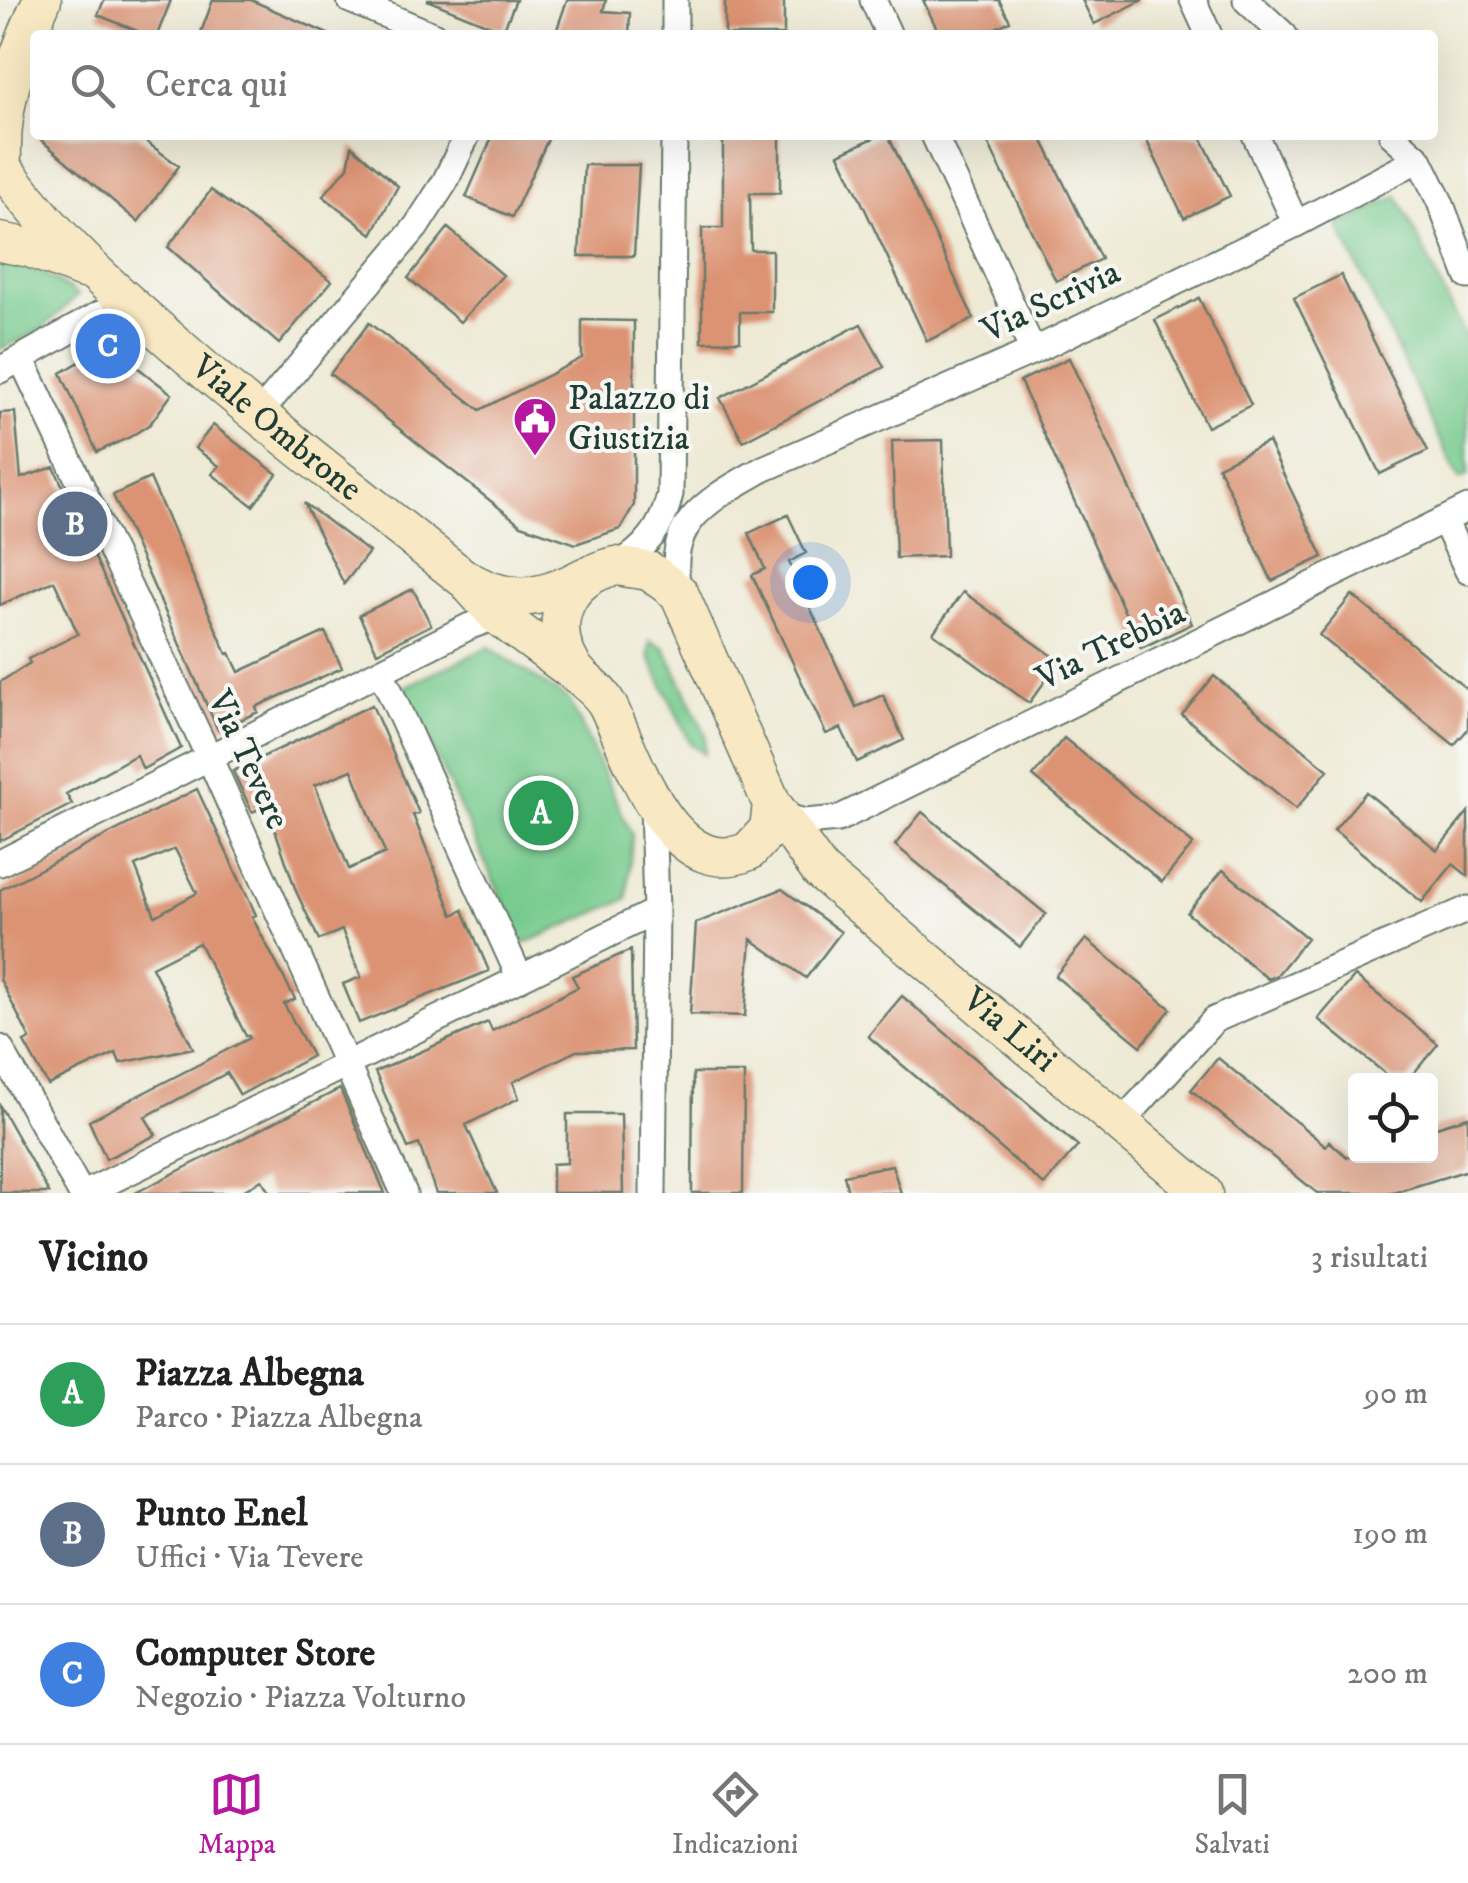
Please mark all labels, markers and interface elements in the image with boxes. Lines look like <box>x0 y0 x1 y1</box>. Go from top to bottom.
search box <box>30 30 1438 140</box>
icon: search <box>65 58 120 113</box>
text: Cerca qui <box>145 61 288 109</box>
street label: Via Scrivia <box>974 251 1128 354</box>
pin: C <box>76 308 140 384</box>
street label: Viale Ombrone <box>181 345 371 511</box>
place label: Palazzo di Giustizia <box>568 377 710 461</box>
public building icon: Palazzo di Giustizia <box>512 396 558 457</box>
pin: B <box>42 486 108 562</box>
your location <box>785 557 836 608</box>
street label: Via Trebbia <box>1028 591 1193 701</box>
street label: Via Tevere <box>196 683 299 836</box>
pin: A <box>508 776 574 850</box>
street label: Via Liri <box>953 978 1066 1082</box>
map controls <box>1348 1073 1438 1163</box>
button: locate <box>1348 1073 1438 1163</box>
text: Vicino <box>40 1232 148 1284</box>
text: 3 risultati <box>1311 1238 1428 1278</box>
text: Piazza Albegna <box>135 1350 364 1398</box>
text: A <box>62 1374 83 1414</box>
text: 90 m <box>1364 1374 1428 1414</box>
text: Parco · Piazza Albegna <box>135 1398 422 1438</box>
text: Punto Enel <box>135 1490 308 1538</box>
text: B <box>62 1514 83 1554</box>
text: 190 m <box>1352 1514 1428 1554</box>
text: Uffici · Via Tevere <box>135 1538 364 1578</box>
text: Computer Store <box>135 1630 375 1678</box>
text: C <box>62 1654 83 1694</box>
text: 200 m <box>1347 1654 1428 1694</box>
text: Negozio · Piazza Volturno <box>135 1678 466 1718</box>
tab: Mappa <box>198 1767 276 1862</box>
tab: Indicazioni <box>672 1767 798 1862</box>
tab: Salvati <box>1195 1767 1270 1862</box>

